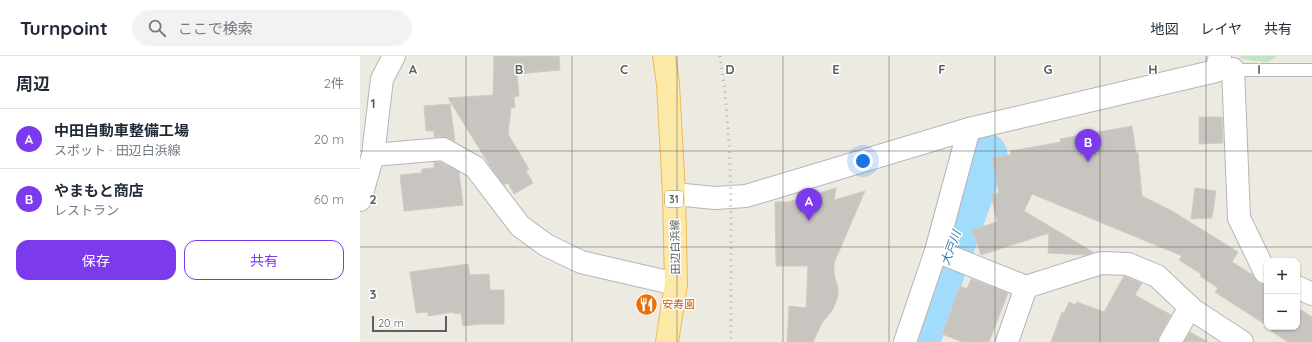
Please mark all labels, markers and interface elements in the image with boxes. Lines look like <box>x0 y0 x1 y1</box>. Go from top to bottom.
search box <box>132 10 412 46</box>
text: Turnpoint <box>20 16 108 40</box>
icon: search <box>146 17 168 39</box>
text: ここで検索 <box>178 19 253 38</box>
text: 地図 <box>1150 20 1178 38</box>
text: レイヤ <box>1200 20 1242 38</box>
text: 共有 <box>1264 20 1292 38</box>
text: A <box>409 61 418 77</box>
text: B <box>515 61 523 77</box>
text: C <box>620 61 628 77</box>
text: D <box>725 61 735 77</box>
text: E <box>832 61 840 77</box>
text: F <box>938 61 946 77</box>
text: G <box>1043 61 1053 77</box>
text: H <box>1148 61 1158 77</box>
text: I <box>1257 61 1261 77</box>
text: 周辺 <box>16 73 50 94</box>
text: 2件 <box>324 75 344 91</box>
text: 1 <box>370 95 376 111</box>
text: 中田自動車整備工場 <box>54 121 189 140</box>
pin: B <box>1075 129 1101 162</box>
text: A <box>25 131 33 147</box>
text: 20 m <box>314 131 344 147</box>
text: スポット · 田辺白浜線 <box>54 142 181 158</box>
your location <box>853 151 873 171</box>
text: やまもと商店 <box>54 181 144 200</box>
pin: A <box>796 188 822 221</box>
text: B <box>25 191 33 207</box>
text: 60 m <box>314 191 344 207</box>
text: 2 <box>369 191 377 207</box>
road number: 31 <box>665 191 683 207</box>
text: レストラン <box>54 202 119 218</box>
street label: 田辺白浜線 <box>668 219 682 275</box>
water label: 大戸川 <box>937 226 964 267</box>
button: 保存 <box>16 240 176 280</box>
button: 共有 <box>184 240 344 280</box>
map controls <box>1264 258 1300 330</box>
button: + <box>1264 258 1300 294</box>
text: 3 <box>370 286 377 302</box>
restaurant icon: 安寿園 <box>633 291 659 317</box>
button: − <box>1264 294 1300 330</box>
place label: 安寿園 <box>662 297 695 311</box>
scale bar <box>372 314 447 333</box>
text: 20 m <box>378 316 404 330</box>

